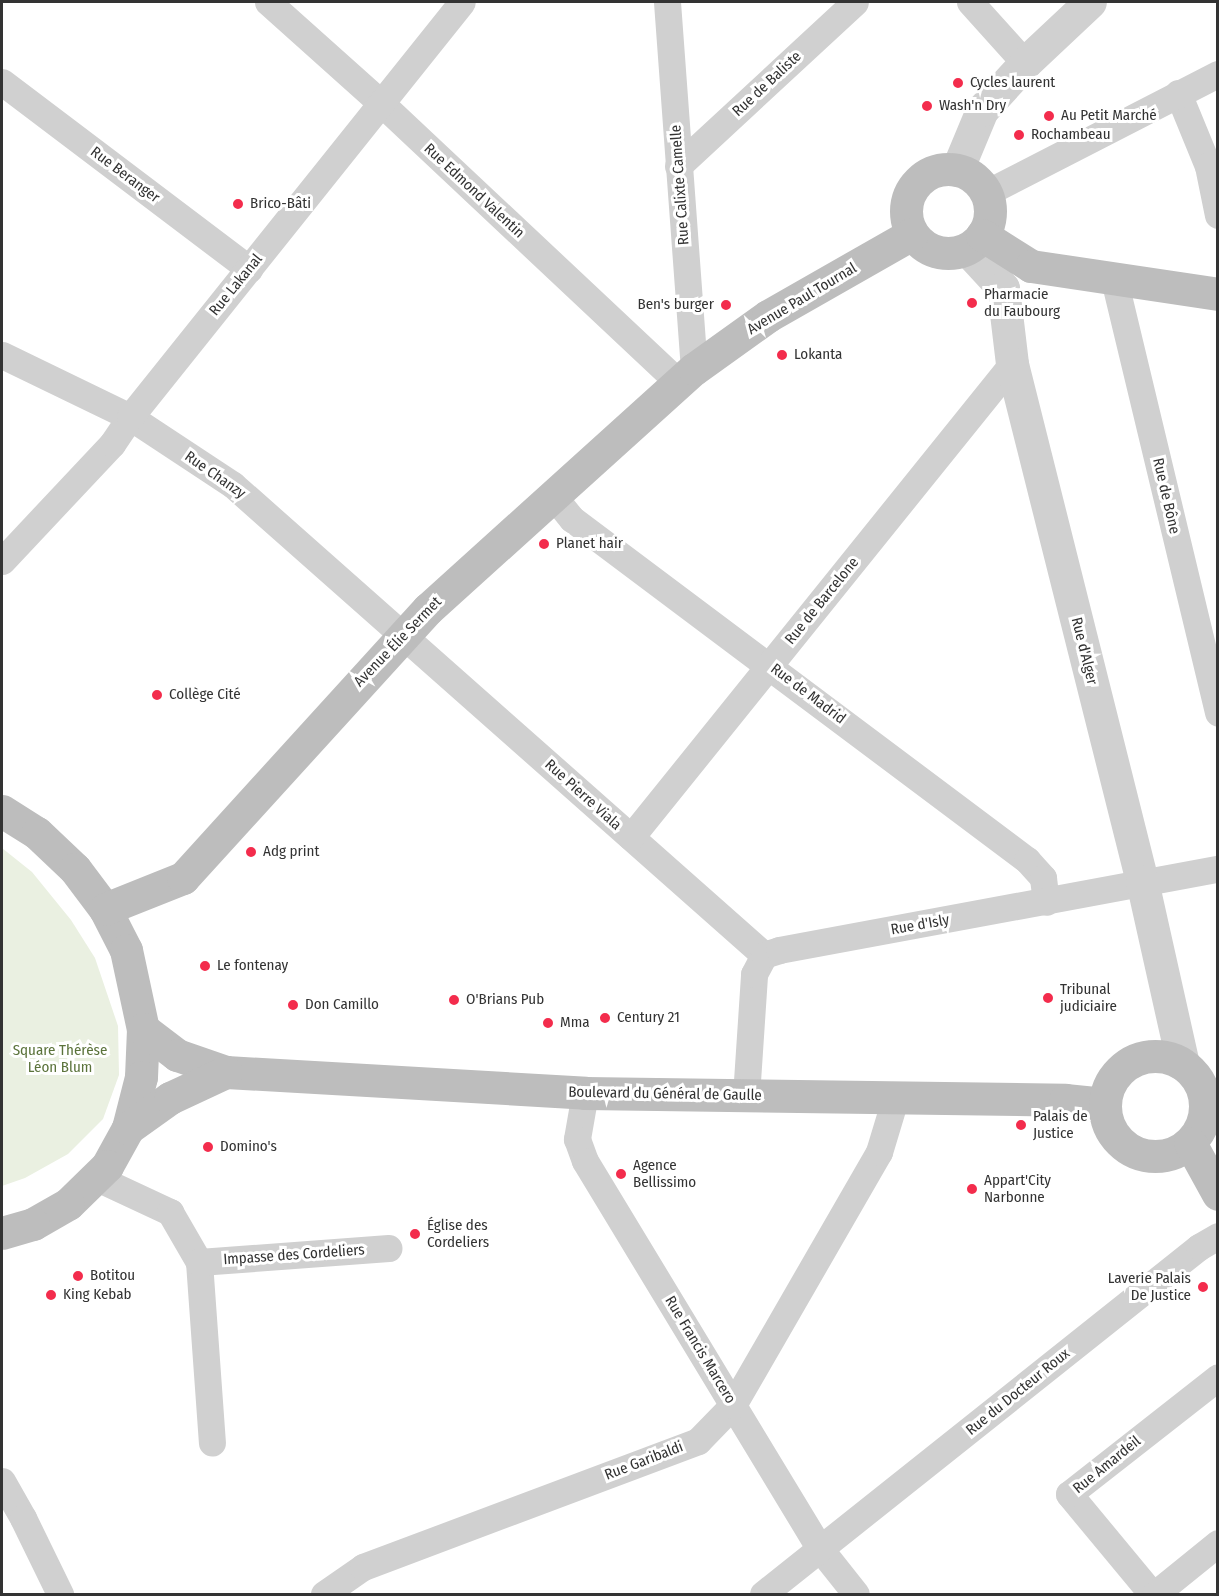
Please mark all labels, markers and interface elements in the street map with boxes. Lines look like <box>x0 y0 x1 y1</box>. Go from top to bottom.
street label: Rue de Baliste <box>729 48 805 120</box>
place label: Cycles laurent <box>970 74 1055 92</box>
marker: Cycles laurent <box>951 76 965 90</box>
place label: Wash'n Dry <box>939 97 1006 115</box>
marker: Wash'n Dry <box>920 99 934 113</box>
place label: Au Petit Marché <box>1061 107 1157 125</box>
marker: Au Petit Marché <box>1042 109 1056 123</box>
street label: Rue Calixte Camelle <box>667 124 693 246</box>
place label: Rochambeau <box>1031 126 1110 144</box>
marker: Rochambeau <box>1012 128 1026 142</box>
street label: Rue Edmond Valentin <box>420 140 528 242</box>
street label: Rue Beranger <box>87 143 163 207</box>
place label: Brico-Bâti <box>250 195 311 213</box>
marker: Brico-Bâti <box>231 197 245 211</box>
street label: Rue Lakanal <box>206 251 266 319</box>
street label: Avenue Paul Tournal <box>744 259 860 339</box>
place label: Pharmacie du Faubourg <box>984 285 1060 320</box>
place label: Ben's burger <box>638 296 714 314</box>
marker: Pharmacie du Faubourg <box>965 296 979 310</box>
marker: Ben's burger <box>719 298 733 312</box>
place label: Lokanta <box>794 346 842 364</box>
marker: Lokanta <box>775 348 789 362</box>
street label: Rue Chanzy <box>181 447 249 503</box>
street label: Rue de Bône <box>1149 456 1183 536</box>
place label: Planet hair <box>556 535 623 553</box>
marker: Planet hair <box>537 537 551 551</box>
street label: Rue de Barcelone <box>781 554 863 648</box>
street label: Avenue Élie Sermet <box>350 593 446 691</box>
street label: Rue d'Alger <box>1067 615 1101 687</box>
street label: Rue de Madrid <box>767 660 849 728</box>
place label: Collège Cité <box>169 686 241 704</box>
marker: Collège Cité <box>150 688 164 702</box>
street label: Rue Pierre Viala <box>541 756 625 834</box>
place label: Adg print <box>263 843 319 861</box>
marker: Adg print <box>244 845 258 859</box>
street label: Rue d'Isly <box>889 911 951 939</box>
place label: Le fontenay <box>217 957 288 975</box>
marker: Le fontenay <box>198 959 212 973</box>
place label: Tribunal judiciaire <box>1060 980 1117 1015</box>
place label: O'Brians Pub <box>466 991 544 1009</box>
marker: Tribunal judiciaire <box>1041 991 1055 1005</box>
marker: O'Brians Pub <box>447 993 461 1007</box>
place label: Don Camillo <box>305 996 379 1014</box>
marker: Don Camillo <box>286 998 300 1012</box>
place label: Century 21 <box>617 1009 680 1027</box>
marker: Century 21 <box>598 1011 612 1025</box>
place label: Mma <box>560 1014 590 1032</box>
marker: Mma <box>541 1016 555 1030</box>
park label: Square Thérèse Léon Blum <box>13 1041 107 1076</box>
street label: Boulevard du Général de Gaulle <box>568 1083 762 1105</box>
place label: Palais de Justice <box>1033 1107 1088 1142</box>
marker: Palais de Justice <box>1014 1118 1028 1132</box>
place label: Domino's <box>220 1138 277 1156</box>
marker: Domino's <box>201 1140 215 1154</box>
place label: Agence Bellissimo <box>633 1156 696 1191</box>
marker: Agence Bellissimo <box>614 1167 628 1181</box>
place label: Appart'City Narbonne <box>984 1171 1051 1206</box>
marker: Appart'City Narbonne <box>965 1182 979 1196</box>
place label: Église des Cordeliers <box>427 1216 489 1251</box>
marker: Église des Cordeliers <box>408 1227 422 1241</box>
street label: Impasse des Cordeliers <box>223 1241 365 1269</box>
place label: Botitou <box>90 1267 135 1285</box>
marker: Botitou <box>71 1269 85 1283</box>
place label: Laverie Palais De Justice <box>1108 1269 1191 1304</box>
marker: Laverie Palais De Justice <box>1196 1280 1210 1294</box>
place label: King Kebab <box>63 1286 132 1304</box>
marker: King Kebab <box>44 1288 58 1302</box>
street label: Rue Francis Marcero <box>661 1293 739 1407</box>
street label: Rue du Docteur Roux <box>962 1345 1074 1439</box>
street label: Rue Amardeil <box>1070 1432 1144 1498</box>
street label: Rue Garibaldi <box>602 1438 686 1484</box>

